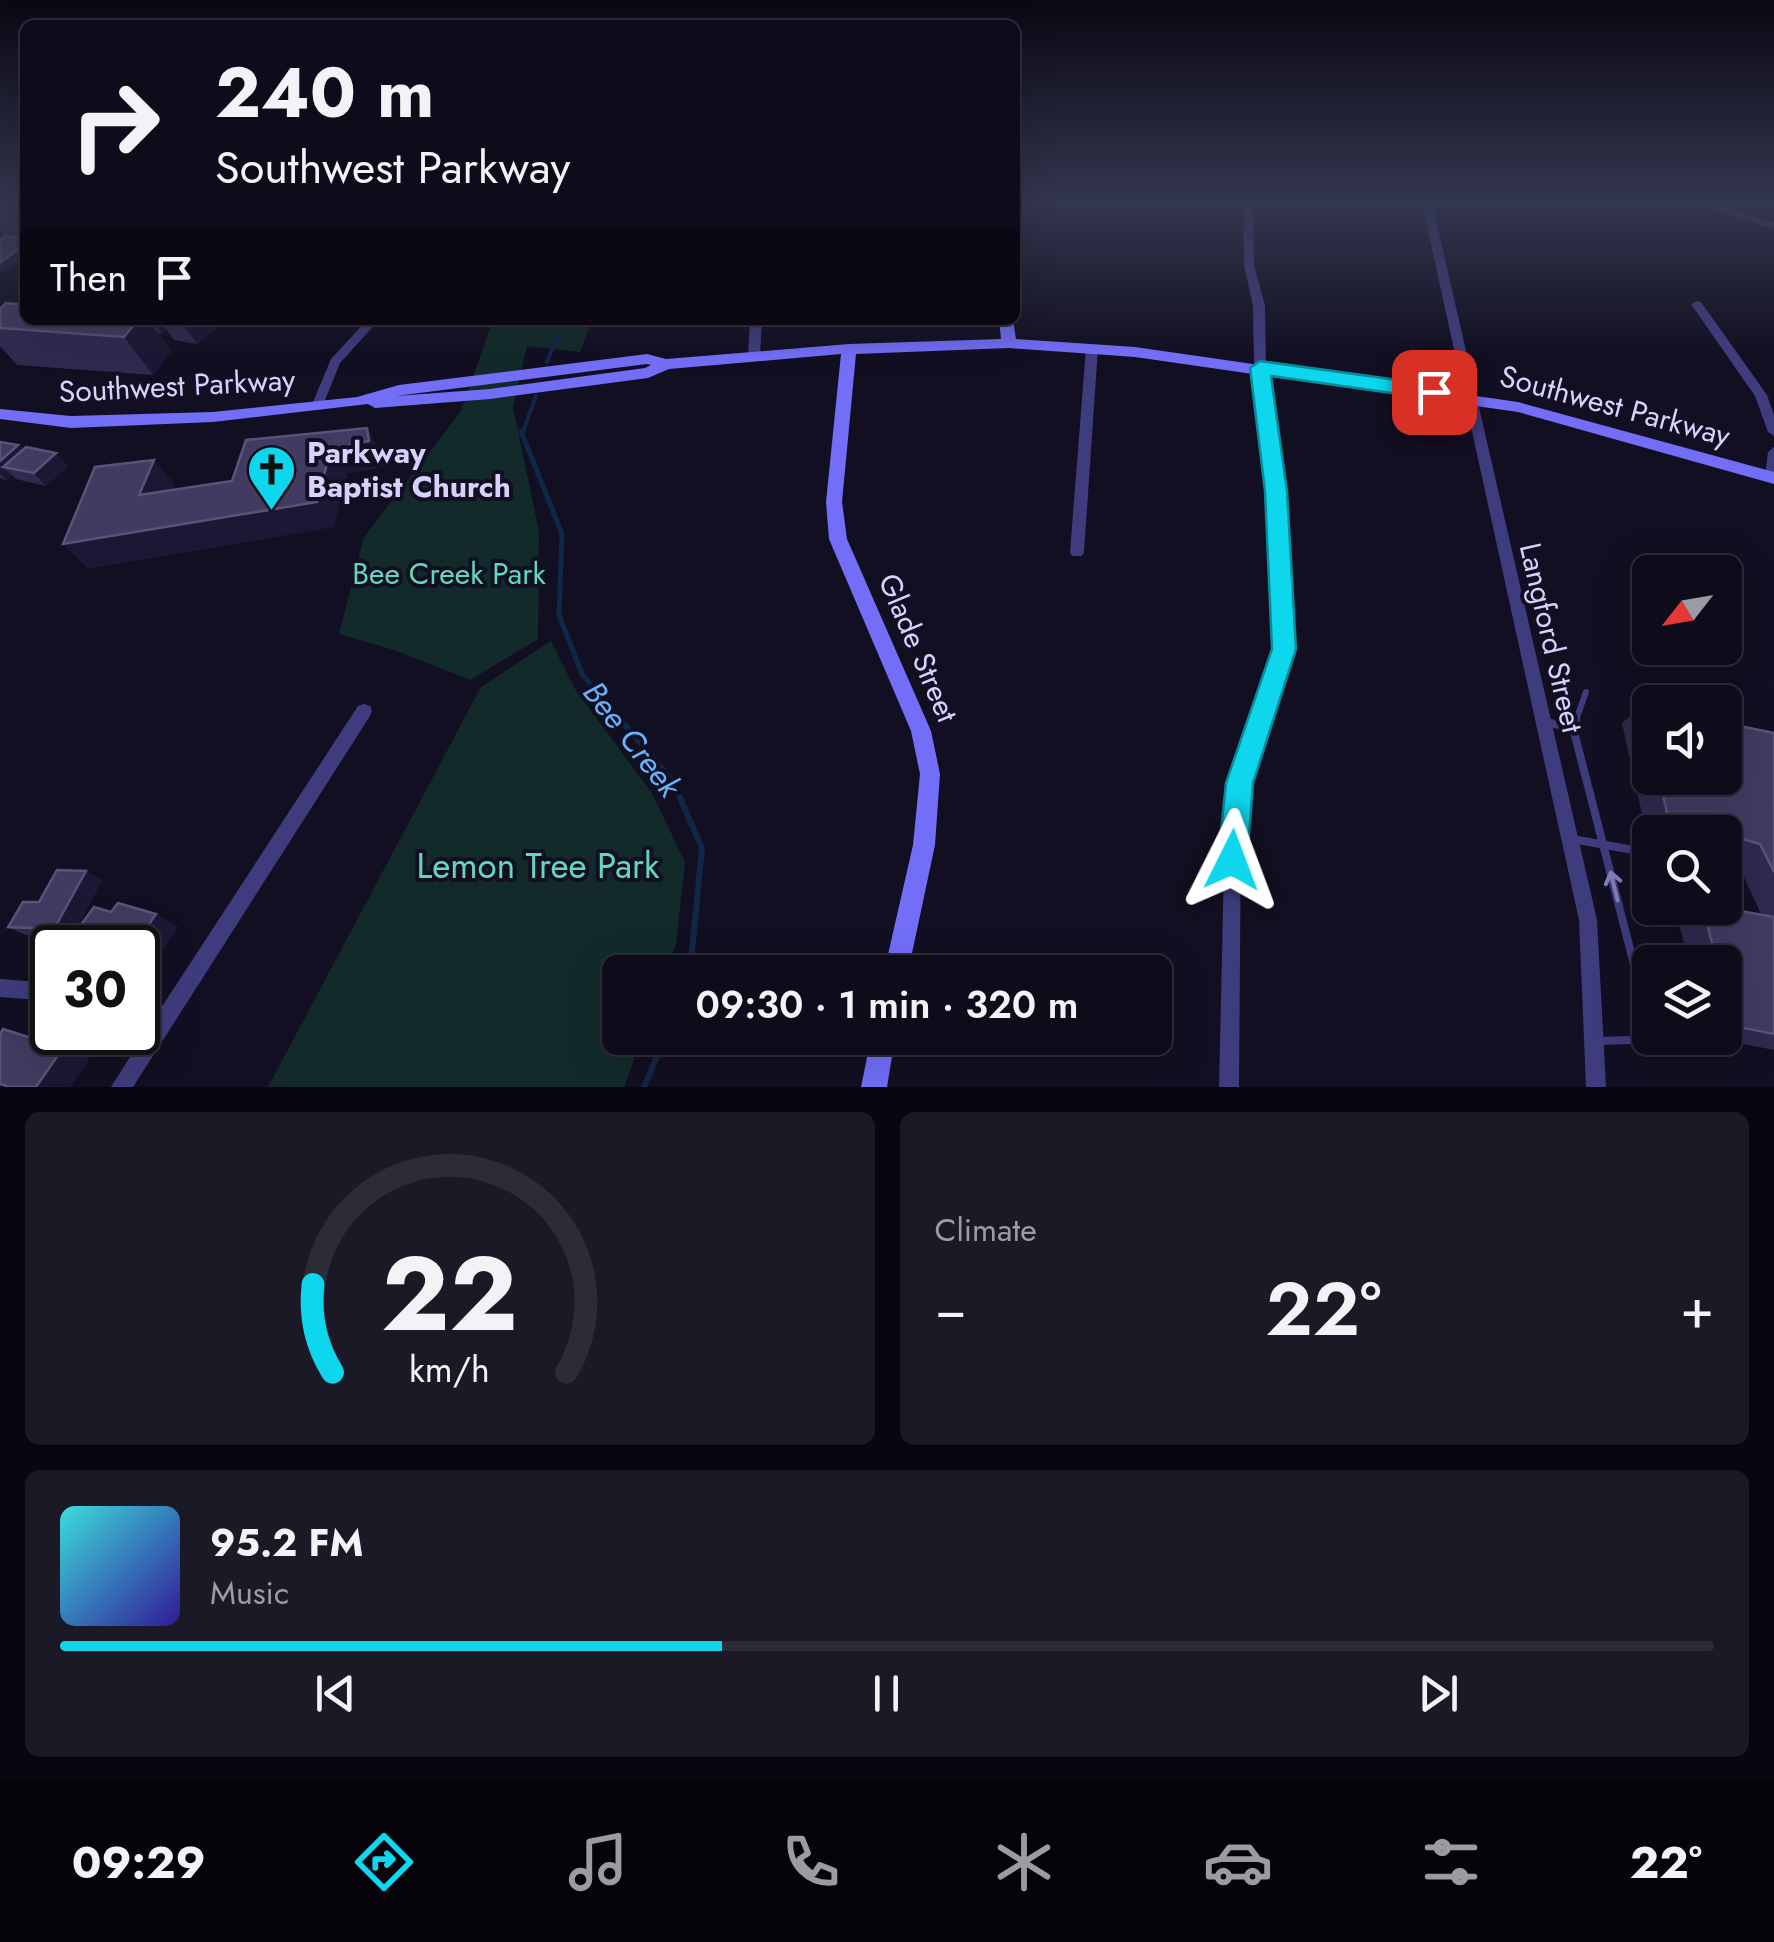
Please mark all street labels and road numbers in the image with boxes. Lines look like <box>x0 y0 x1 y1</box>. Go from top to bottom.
street label: Southwest Parkway <box>1495 354 1736 457</box>
street label: Southwest Parkway <box>58 358 297 413</box>
street label: Langford Street <box>1509 539 1594 738</box>
street label: Glade Street <box>868 567 969 730</box>

